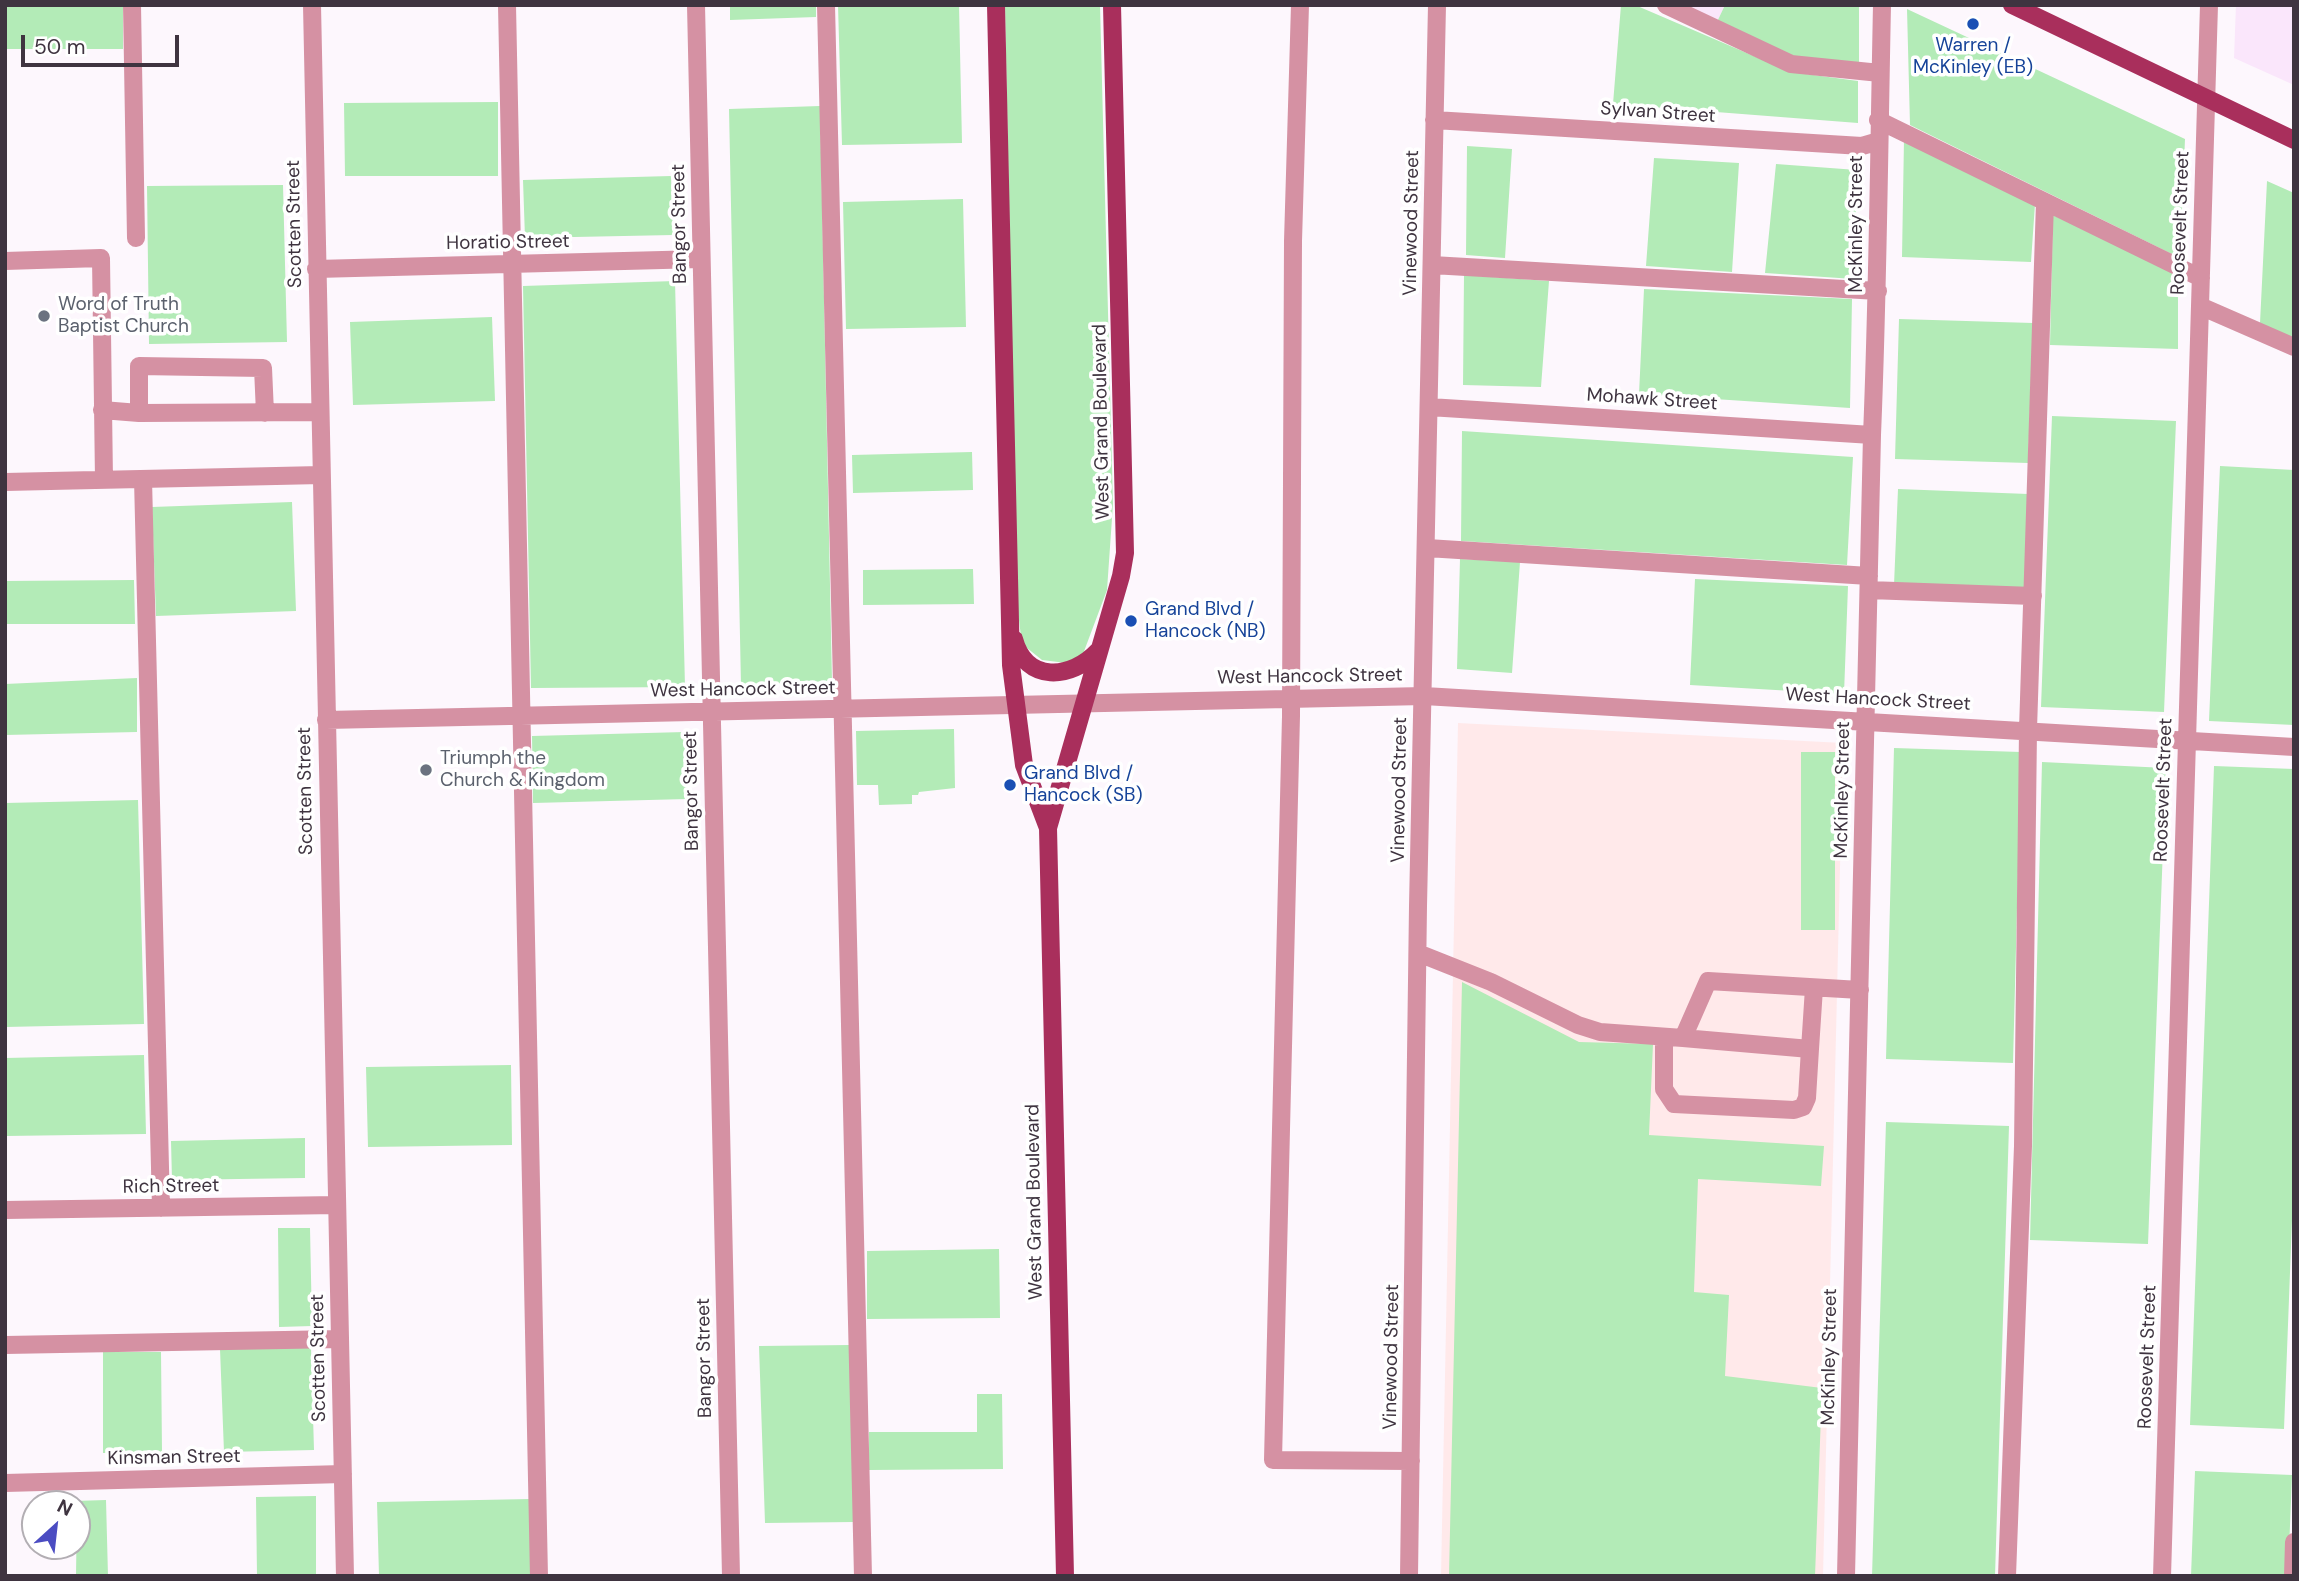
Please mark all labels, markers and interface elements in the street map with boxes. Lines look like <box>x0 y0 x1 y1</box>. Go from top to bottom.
marker: Warren / McKinley (EB) <box>1965 16 1981 32</box>
scale bar <box>24 21 182 65</box>
text: 50 m <box>34 33 85 61</box>
place label: Warren / McKinley (EB) <box>1913 35 2033 79</box>
street label: Sylvan Street <box>1600 98 1716 128</box>
street label: Vinewood Street <box>1399 150 1425 296</box>
street label: Roosevelt Street <box>2167 151 2195 295</box>
street label: McKinley Street <box>1846 155 1868 293</box>
street label: Scotten Street <box>282 160 308 288</box>
street label: Bangor Street <box>668 164 692 284</box>
street label: Horatio Street <box>446 231 570 255</box>
place label: Word of Truth Baptist Church <box>58 294 189 338</box>
marker: Word of Truth Baptist Church <box>36 308 52 324</box>
street label: West Grand Boulevard <box>1089 324 1115 520</box>
street label: Mohawk Street <box>1586 384 1718 416</box>
place label: Grand Blvd / Hancock (NB) <box>1145 599 1266 643</box>
marker: Grand Blvd / Hancock (NB) <box>1123 613 1139 629</box>
street label: West Hancock Street <box>1217 664 1403 690</box>
street label: West Hancock Street <box>650 677 836 703</box>
street label: West Hancock Street <box>1785 684 1971 716</box>
street label: Vinewood Street <box>1387 717 1413 863</box>
street label: Roosevelt Street <box>2150 718 2178 862</box>
street label: McKinley Street <box>1830 721 1856 859</box>
street label: Scotten Street <box>293 727 319 855</box>
street label: Bangor Street <box>680 731 704 851</box>
place label: Triumph the Church & Kingdom <box>440 748 605 792</box>
marker: Triumph the Church & Kingdom <box>418 762 434 778</box>
place label: Grand Blvd / Hancock (SB) <box>1024 763 1142 807</box>
marker: Grand Blvd / Hancock (SB) <box>1002 777 1018 793</box>
street label: West Grand Boulevard <box>1022 1104 1048 1300</box>
street label: Rich Street <box>123 1175 219 1199</box>
street label: Vinewood Street <box>1379 1284 1405 1430</box>
street label: Roosevelt Street <box>2134 1285 2162 1429</box>
street label: McKinley Street <box>1817 1288 1843 1426</box>
street label: Scotten Street <box>306 1294 332 1422</box>
street label: Bangor Street <box>693 1298 717 1418</box>
street label: Kinsman Street <box>107 1445 241 1471</box>
north arrow <box>21 1490 91 1560</box>
text: N <box>53 1493 77 1522</box>

